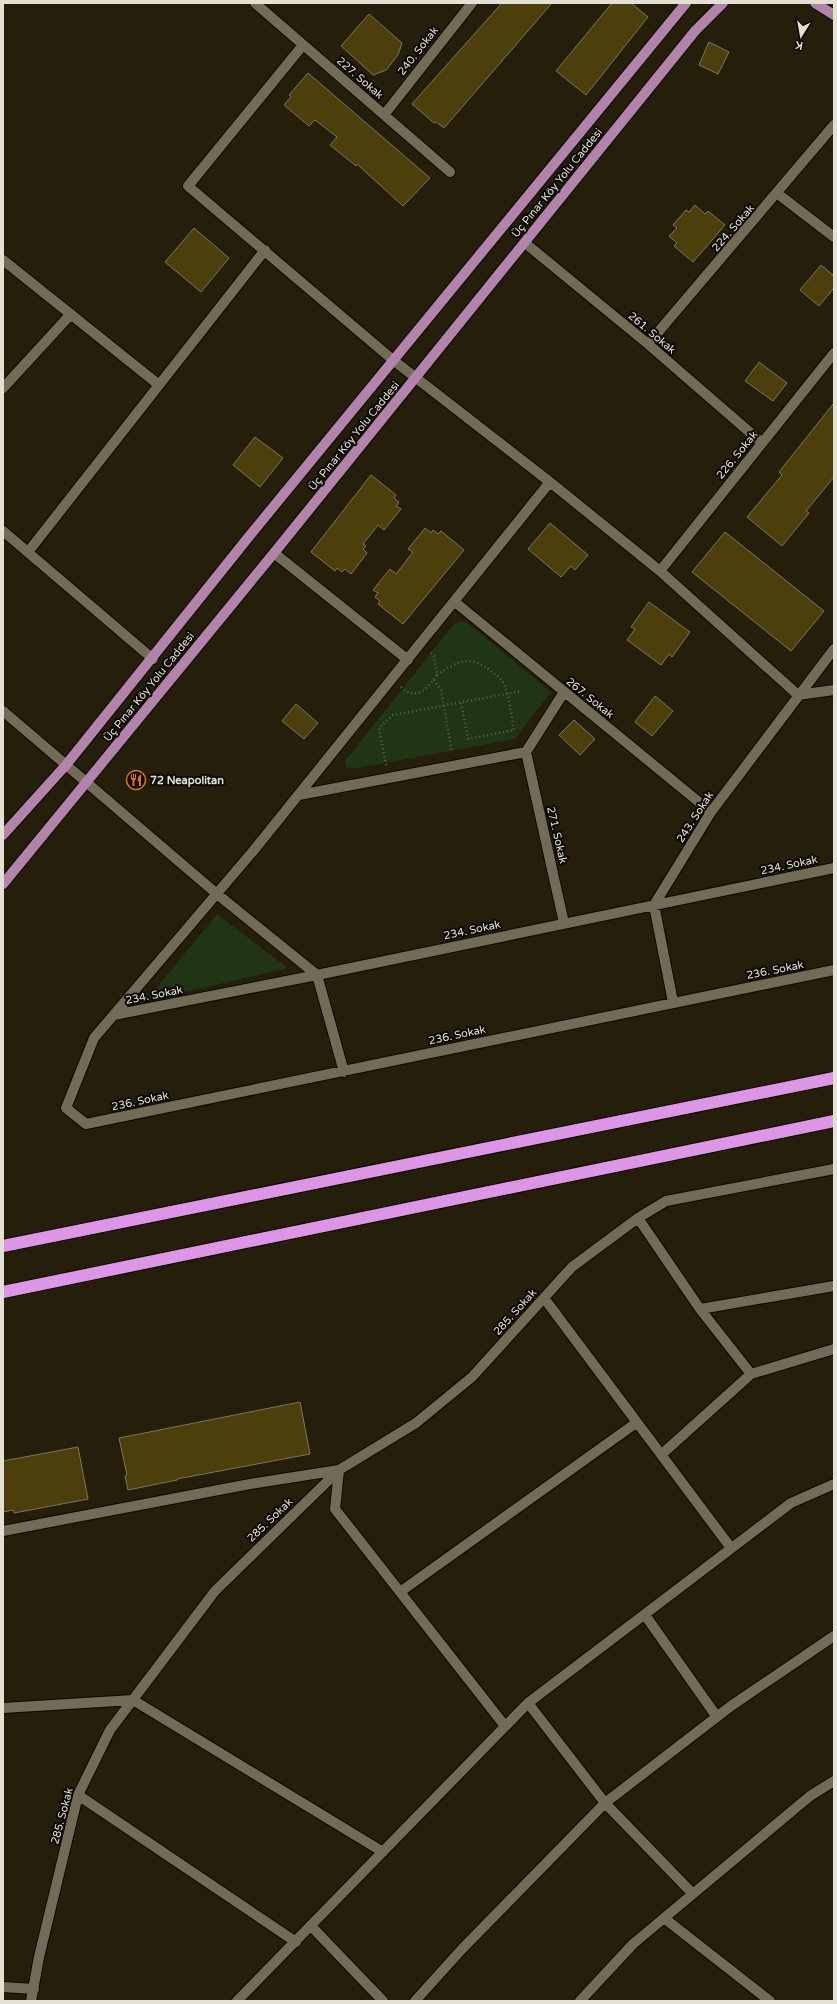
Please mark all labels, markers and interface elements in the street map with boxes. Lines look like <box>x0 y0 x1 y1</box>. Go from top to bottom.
north arrow <box>781 16 821 56</box>
street label: 240. Sokak <box>395 24 441 78</box>
text: K <box>794 38 804 52</box>
street label: 227. Sokak <box>334 54 386 102</box>
street label: Üç Pınar Köy Yolu Caddesi <box>509 126 605 240</box>
street label: 224. Sokak <box>709 202 757 254</box>
street label: 261. Sokak <box>626 309 678 357</box>
street label: Üç Pınar Köy Yolu Caddesi <box>306 379 402 493</box>
street label: 226. Sokak <box>714 428 760 482</box>
street label: Üç Pınar Köy Yolu Caddesi <box>101 630 197 744</box>
street label: 267. Sokak <box>564 675 616 721</box>
restaurant icon: 72 Neapolitan <box>125 769 147 791</box>
place label: 72 Neapolitan <box>150 774 224 788</box>
street label: 243. Sokak <box>674 789 716 845</box>
street label: 271. Sokak <box>544 805 570 865</box>
street label: 234. Sokak <box>759 853 819 877</box>
street label: 234. Sokak <box>442 918 502 942</box>
street label: 236. Sokak <box>745 958 805 982</box>
street label: 234. Sokak <box>124 983 184 1007</box>
street label: 236. Sokak <box>427 1023 487 1047</box>
street label: 236. Sokak <box>110 1089 170 1113</box>
street label: 285. Sokak <box>491 1286 539 1338</box>
street label: 285. Sokak <box>245 1495 295 1545</box>
street label: 285. Sokak <box>48 1786 76 1846</box>

